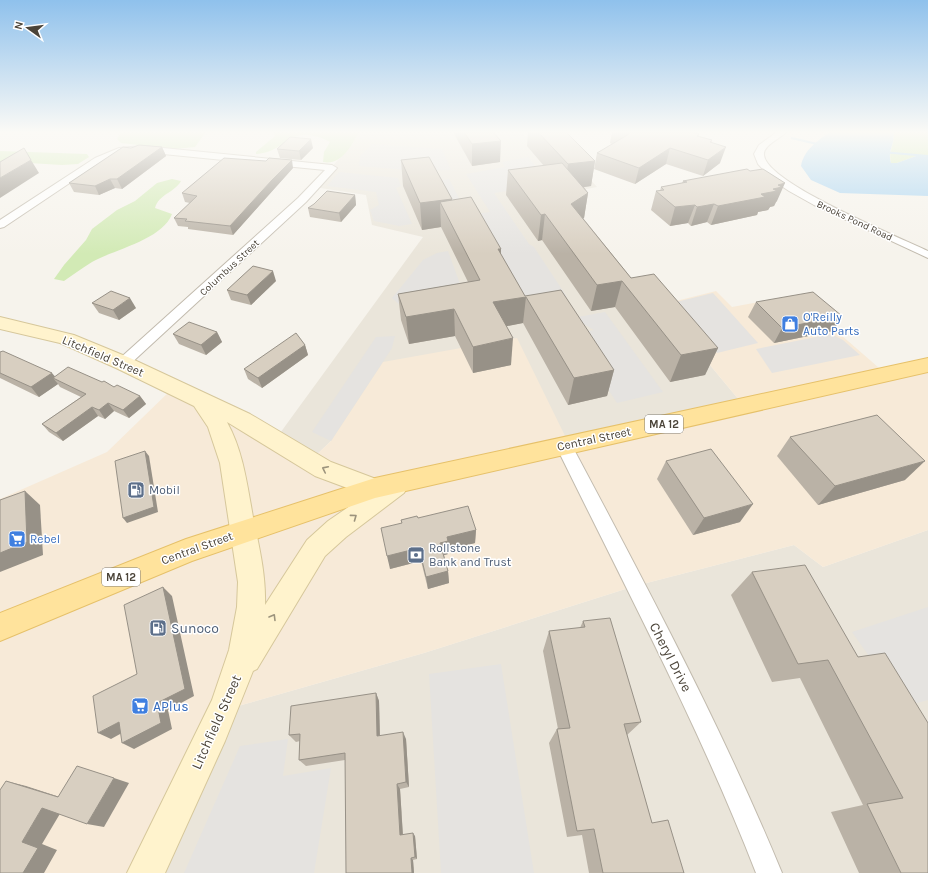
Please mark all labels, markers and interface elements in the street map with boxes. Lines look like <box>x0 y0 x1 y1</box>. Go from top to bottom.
north arrow <box>8 8 48 48</box>
text: N <box>12 20 26 31</box>
street label: Brooks Pond Road <box>815 198 894 244</box>
street label: Columbus Street <box>197 237 262 298</box>
place label: O'Reilly Auto Parts <box>803 310 860 338</box>
shop icon: O'Reilly Auto Parts <box>780 314 800 334</box>
street label: Litchfield Street <box>60 333 146 380</box>
road number: MA 12 <box>645 415 683 433</box>
street label: Central Street <box>556 424 633 454</box>
one-way arrow <box>322 466 329 474</box>
fuel station icon: Mobil <box>126 480 146 500</box>
place label: Mobil <box>149 483 180 497</box>
one-way arrow <box>349 514 356 521</box>
street label: Central Street <box>159 528 235 567</box>
supermarket icon: Rebel <box>7 529 27 549</box>
place label: Rebel <box>30 532 60 546</box>
place label: Rollstone Bank and Trust <box>429 541 512 569</box>
bank icon: Rollstone Bank and Trust <box>406 545 426 565</box>
road number: MA 12 <box>102 568 140 586</box>
one-way arrow <box>269 614 276 621</box>
fuel station icon: Sunoco <box>148 618 168 638</box>
place label: Sunoco <box>171 620 219 637</box>
street label: Cheryl Drive <box>646 620 695 695</box>
street label: Litchfield Street <box>188 672 245 772</box>
supermarket icon: APlus <box>130 696 150 716</box>
place label: APlus <box>153 698 189 715</box>

